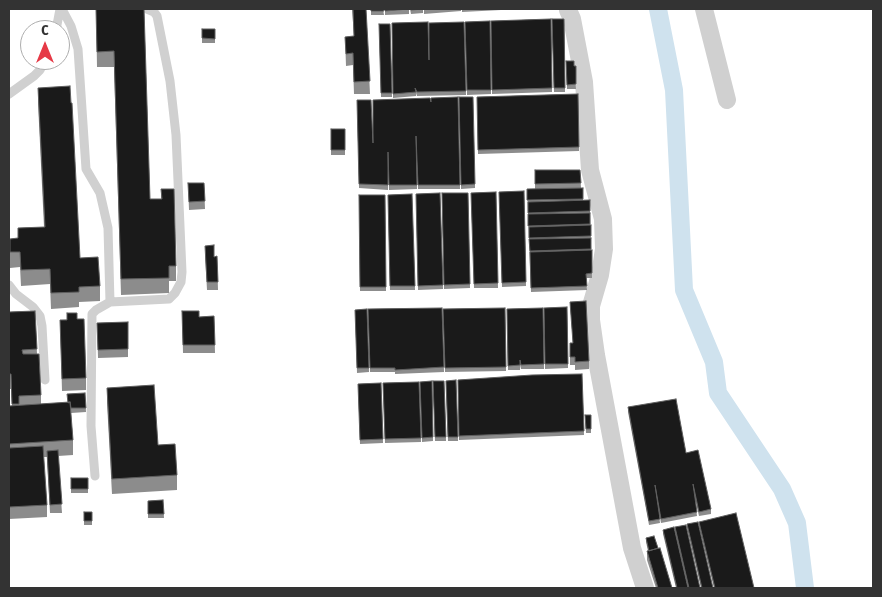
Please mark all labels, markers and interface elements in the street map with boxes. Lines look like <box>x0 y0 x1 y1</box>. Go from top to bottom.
north arrow <box>20 20 70 70</box>
text: С <box>41 22 49 39</box>

